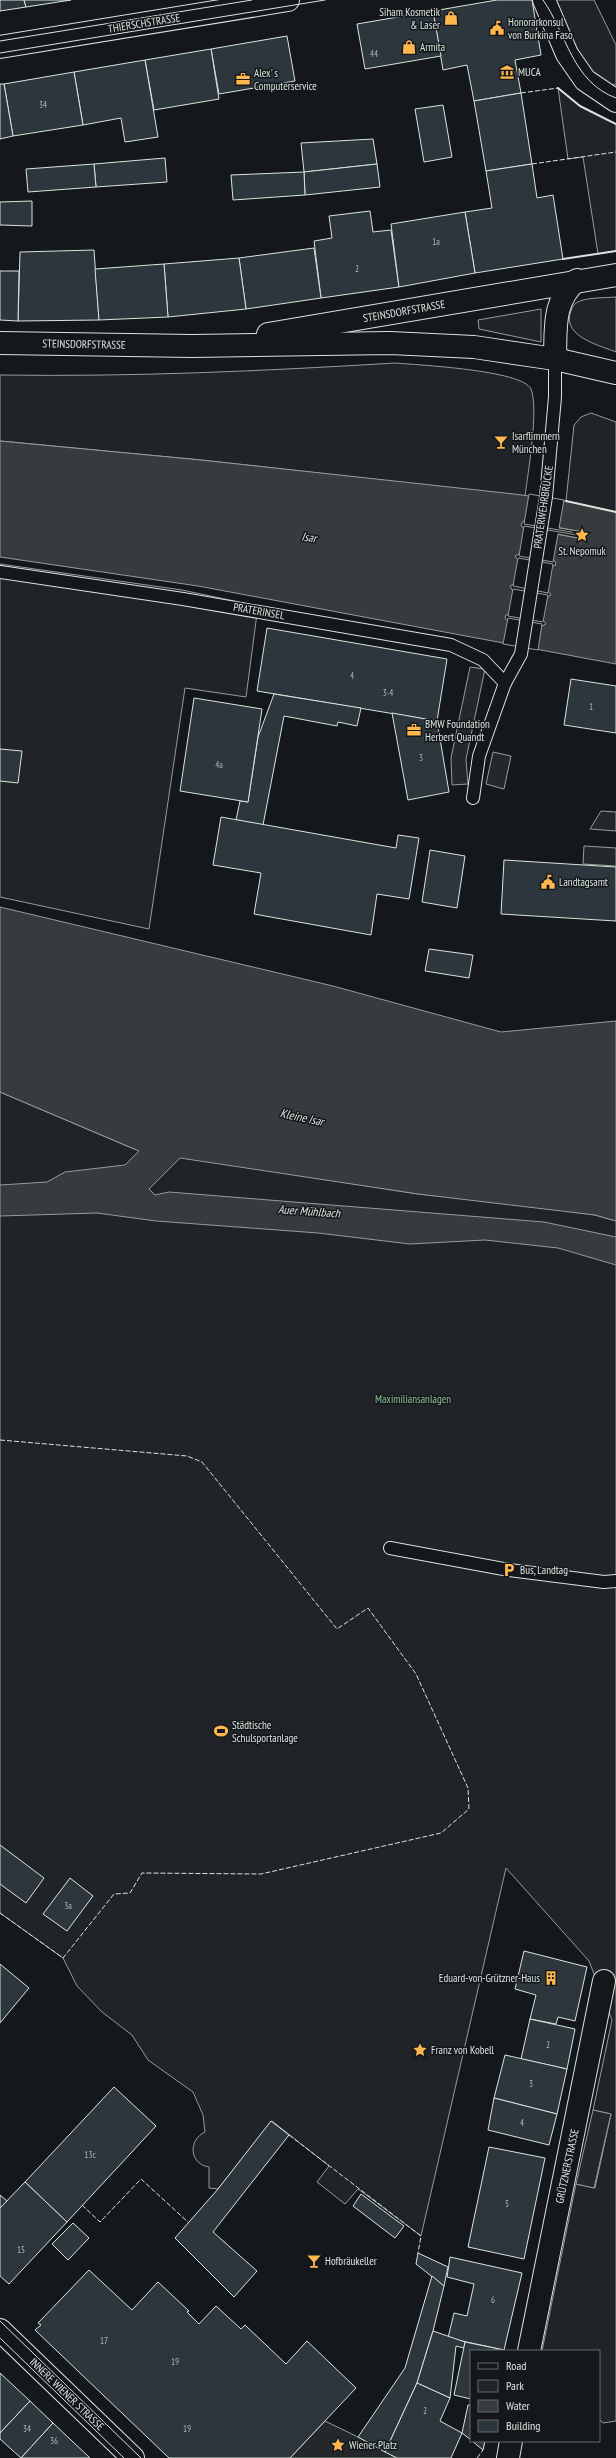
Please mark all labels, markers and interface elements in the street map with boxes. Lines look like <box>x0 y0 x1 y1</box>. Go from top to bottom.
place label: Siham Kosmetik & Laser <box>379 5 441 32</box>
street label: THIERSCHSTRASSE <box>107 10 181 36</box>
shop icon: Siham Kosmetik & Laser <box>443 10 459 26</box>
place label: Honorarkonsul von Burkina Faso <box>508 15 573 42</box>
public building icon: Honorarkonsul von Burkina Faso <box>489 20 505 36</box>
shop icon: Armita <box>401 39 417 55</box>
place label: Armita <box>420 40 445 54</box>
house number: 44 <box>370 48 378 59</box>
museum icon: MUCA <box>499 64 515 80</box>
place label: MUCA <box>518 65 542 79</box>
place label: Alex' s Computerservice <box>254 66 317 93</box>
office icon: Alex' s Computerservice <box>235 71 251 87</box>
house number: 34 <box>39 99 47 110</box>
house number: 1a <box>432 236 440 247</box>
house number: 2 <box>355 263 359 274</box>
street label: STEINSDORFSTRASSE <box>362 297 446 325</box>
street label: STEINSDORFSTRASSE <box>42 336 126 352</box>
place label: Isarflimmern München <box>512 429 560 456</box>
bar icon: Isarflimmern München <box>493 434 509 450</box>
street label: PRATERWEHRBRÜCKE <box>530 464 556 549</box>
place icon: St. Nepomuk <box>574 527 590 543</box>
water label: Isar <box>301 529 319 546</box>
place label: St. Nepomuk <box>558 544 606 558</box>
street label: PRATERINSEL <box>232 600 286 622</box>
house number: 4 <box>350 670 354 681</box>
house number: 3-4 <box>383 687 393 698</box>
house number: 1 <box>589 701 593 712</box>
place label: BMW Foundation Herbert Quandt <box>425 717 490 744</box>
office icon: BMW Foundation Herbert Quandt <box>406 722 422 738</box>
house number: 3 <box>419 752 423 763</box>
house number: 4a <box>215 759 223 770</box>
public building icon: Landtagsamt <box>540 874 556 890</box>
place label: Landtagsamt <box>559 875 608 889</box>
water label: Kleine Isar <box>279 1105 327 1129</box>
water label: Auer Mühlbach <box>277 1201 341 1221</box>
park label: Maximiliansanlagen <box>375 1392 451 1406</box>
parking icon: Bus, Landtag <box>501 1562 517 1578</box>
place label: Bus, Landtag <box>520 1563 568 1577</box>
place label: Städtische Schulsportanlage <box>232 1718 298 1745</box>
sports icon: Städtische Schulsportanlage <box>213 1723 229 1739</box>
house number: 3a <box>64 1900 72 1911</box>
building icon: Eduard-von-Grützner-Haus <box>543 1970 559 1986</box>
place label: Eduard-von-Grützner-Haus <box>439 1971 540 1985</box>
house number: 2 <box>546 2039 550 2050</box>
place icon: Franz von Kobell <box>412 2042 428 2058</box>
place label: Franz von Kobell <box>431 2043 495 2057</box>
house number: 3 <box>529 2078 533 2089</box>
house number: 4 <box>520 2117 524 2128</box>
street label: GRÜTZNERSTRASSE <box>552 2127 582 2205</box>
house number: 13c <box>84 2149 96 2160</box>
house number: 5 <box>505 2198 509 2209</box>
house number: 15 <box>17 2244 25 2255</box>
bar icon: Hofbräukeller <box>306 2253 322 2269</box>
place label: Hofbräukeller <box>325 2254 377 2268</box>
house number: 6 <box>491 2294 495 2305</box>
house number: 17 <box>100 2335 108 2346</box>
legend <box>470 2350 600 2442</box>
street label: INNERE WIENER STRASSE <box>27 2355 107 2433</box>
house number: 19 <box>171 2356 179 2367</box>
text: Road <box>506 2358 526 2373</box>
text: Park <box>506 2378 524 2393</box>
text: Water <box>506 2398 531 2413</box>
house number: 2 <box>423 2405 427 2416</box>
text: Building <box>506 2418 541 2433</box>
house number: 34 <box>23 2423 31 2434</box>
house number: 19 <box>183 2423 191 2434</box>
house number: 36 <box>50 2435 58 2446</box>
place icon: Wiener Platz <box>330 2437 346 2453</box>
place label: Wiener Platz <box>349 2438 397 2452</box>

